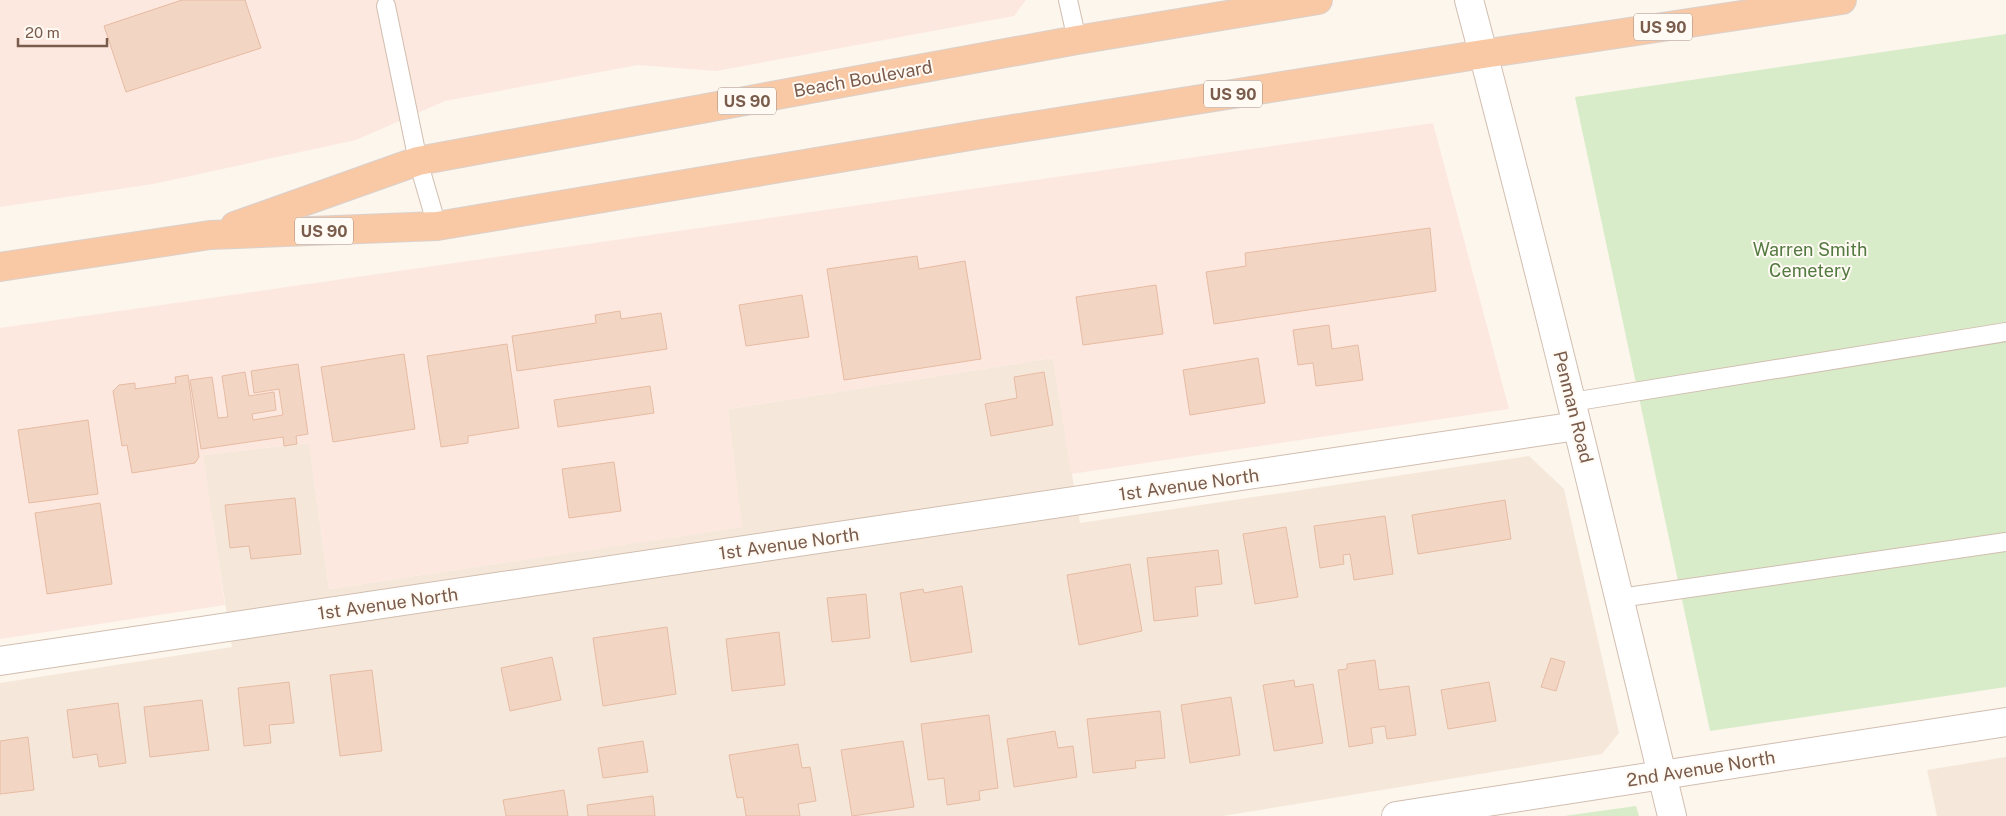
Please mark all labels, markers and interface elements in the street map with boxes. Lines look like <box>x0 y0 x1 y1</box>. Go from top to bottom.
road number: US 90 <box>1634 14 1692 41</box>
scale bar <box>18 15 106 47</box>
text: 20 m <box>25 24 60 41</box>
street label: Beach Boulevard <box>792 56 934 101</box>
road number: US 90 <box>1204 80 1262 108</box>
road number: US 90 <box>718 88 776 114</box>
road number: US 90 <box>295 218 353 245</box>
park label: Warren Smith Cemetery <box>1753 239 1867 281</box>
street label: Penman Road <box>1549 349 1598 465</box>
street label: 1st Avenue North <box>1117 464 1260 505</box>
street label: 1st Avenue North <box>717 523 860 564</box>
street label: 1st Avenue North <box>316 583 459 624</box>
street label: 2nd Avenue North <box>1625 746 1777 791</box>

